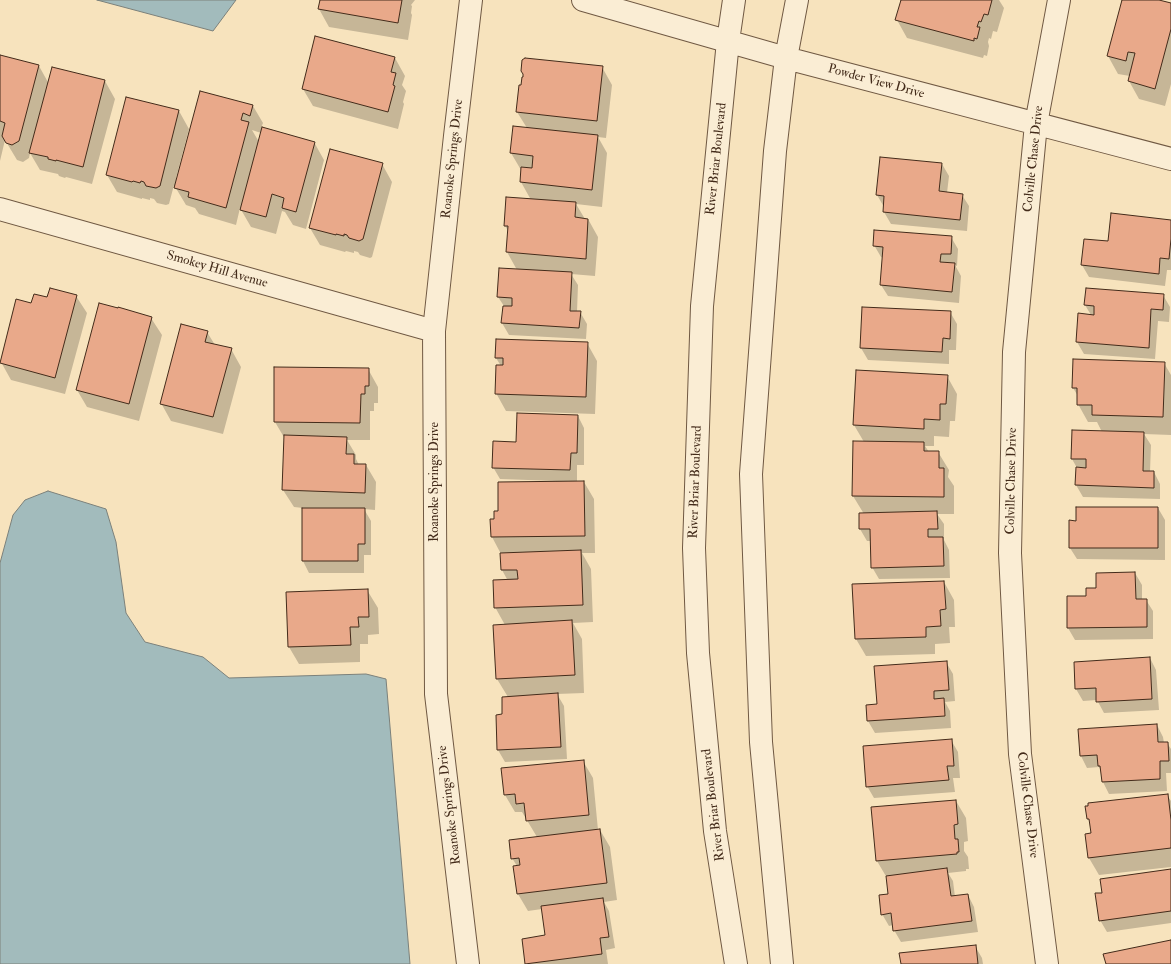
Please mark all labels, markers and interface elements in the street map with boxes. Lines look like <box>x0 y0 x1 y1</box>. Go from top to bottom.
street label: Powder View Drive <box>826 62 926 102</box>
street label: Roanoke Springs Drive <box>439 99 467 219</box>
street label: River Briar Boulevard <box>703 102 731 216</box>
street label: Colville Chase Drive <box>1021 105 1047 213</box>
street label: Smokey Hill Avenue <box>165 248 269 292</box>
street label: Roanoke Springs Drive <box>427 422 443 542</box>
street label: River Briar Boulevard <box>686 425 706 539</box>
street label: Colville Chase Drive <box>1003 427 1021 535</box>
street label: Roanoke Springs Drive <box>435 745 465 865</box>
street label: River Briar Boulevard <box>699 748 729 862</box>
street label: Colville Chase Drive <box>1013 751 1041 859</box>

